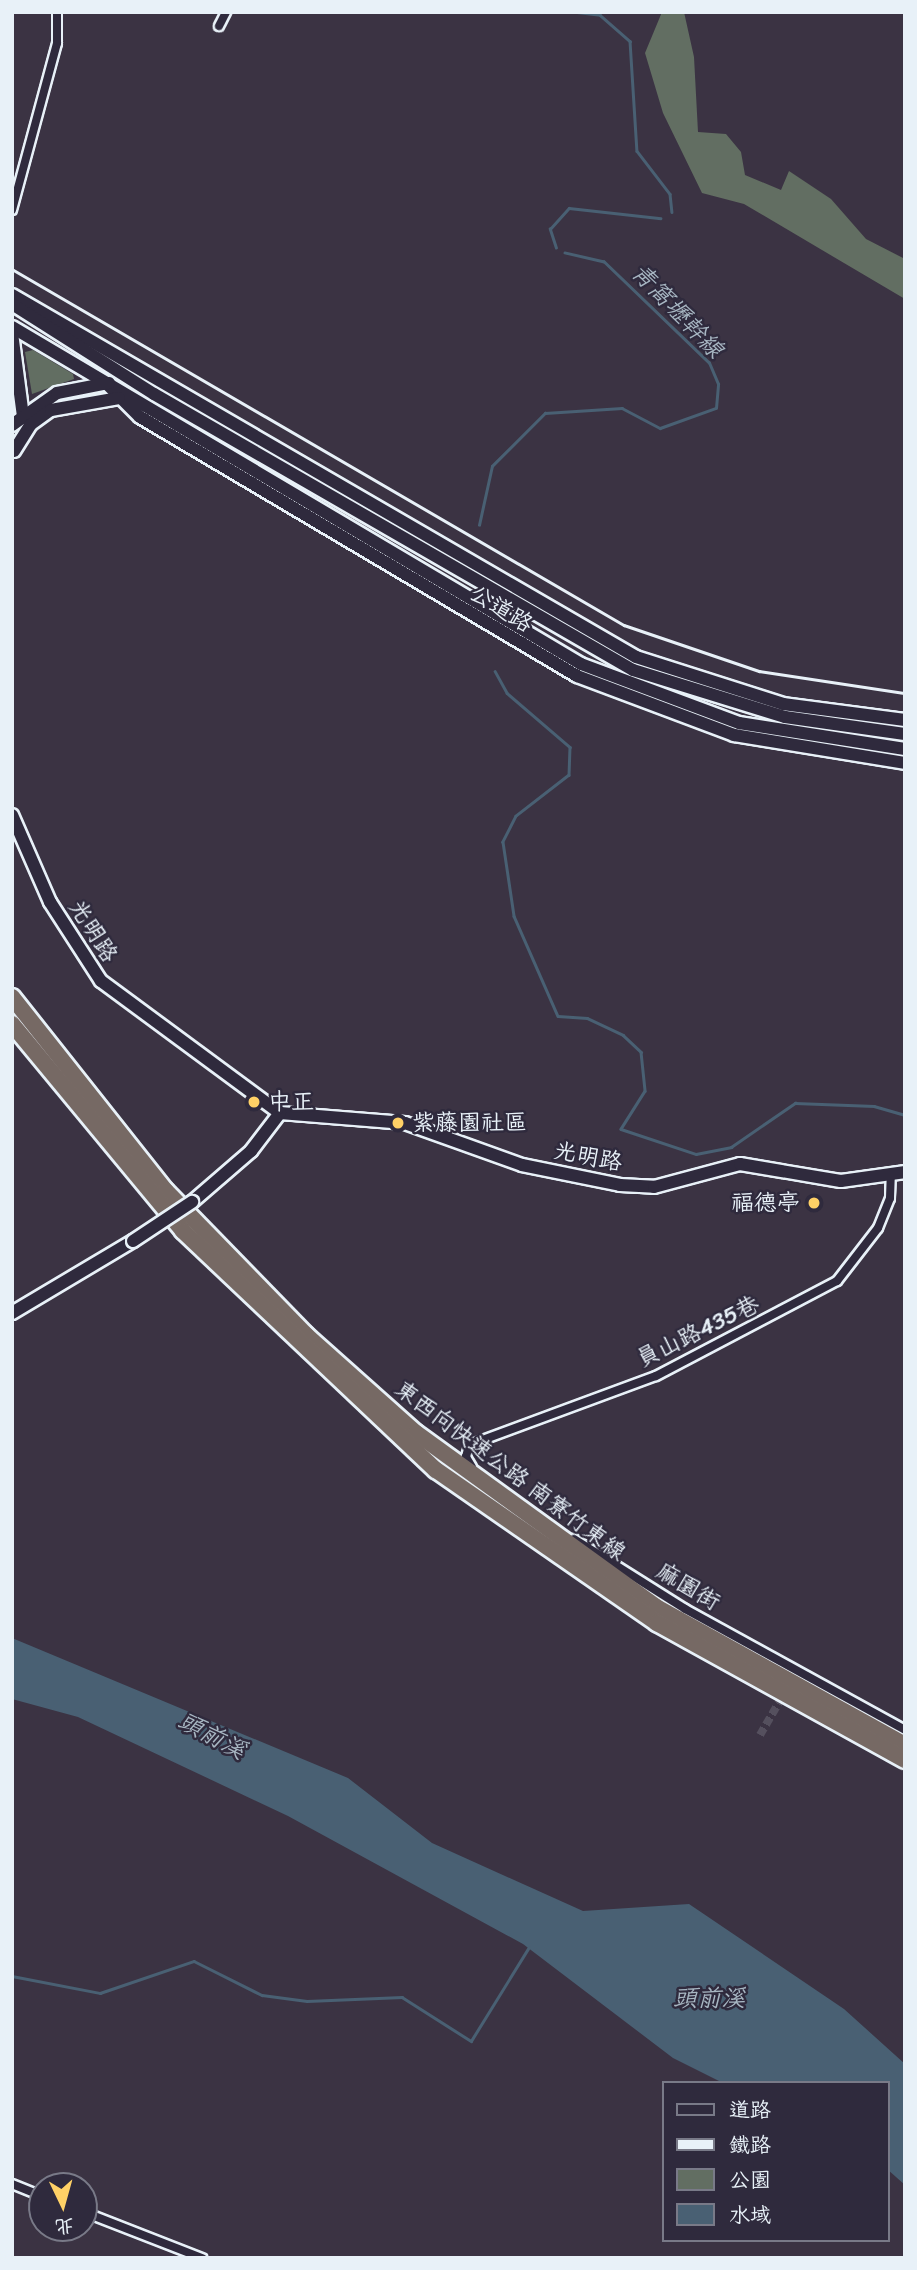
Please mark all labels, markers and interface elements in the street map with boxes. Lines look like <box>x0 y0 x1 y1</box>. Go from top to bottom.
water label: 青窩壢幹線 <box>625 258 729 364</box>
street label: 公道路 <box>464 579 538 639</box>
street label: 光明路 <box>63 894 123 968</box>
place label: 中正 <box>268 1088 314 1116</box>
marker: 中正 <box>246 1094 262 1110</box>
place label: 紫藤園社區 <box>412 1109 527 1137</box>
marker: 紫藤園社區 <box>390 1115 406 1131</box>
street label: 光明路 <box>552 1137 624 1177</box>
place label: 福德亭 <box>731 1189 800 1217</box>
marker: 福德亭 <box>806 1195 822 1211</box>
street label: 員山路435巷 <box>632 1290 764 1374</box>
street label: 東西向快速公路 南寮竹東線 <box>389 1375 631 1567</box>
street label: 麻園街 <box>651 1557 725 1617</box>
water label: 頭前溪 <box>173 1706 251 1766</box>
water label: 頭前溪 <box>673 1985 745 2013</box>
legend <box>662 2081 889 2242</box>
text: 道路 <box>729 2091 771 2129</box>
text: 鐵路 <box>729 2126 771 2164</box>
text: 公園 <box>729 2161 771 2199</box>
north arrow <box>28 2172 98 2242</box>
text: 水域 <box>729 2196 771 2234</box>
text: 北 <box>54 2209 76 2244</box>

